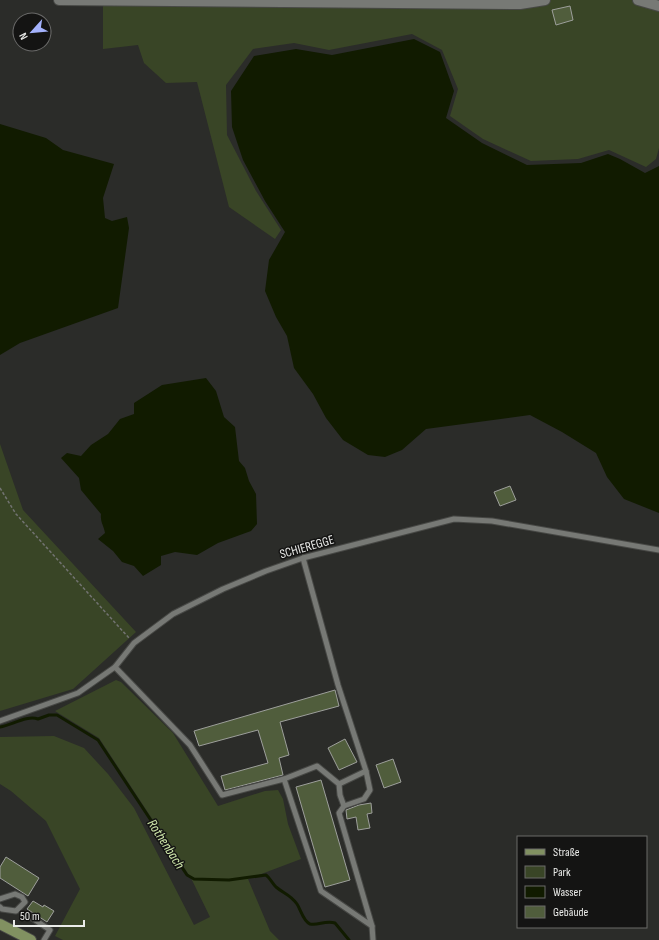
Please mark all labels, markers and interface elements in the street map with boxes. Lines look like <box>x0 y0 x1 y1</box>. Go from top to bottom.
north arrow <box>12 12 52 52</box>
text: N <box>16 31 31 42</box>
street label: SCHIEREGGE <box>278 532 336 562</box>
water label: Rothenbach <box>144 816 188 872</box>
legend <box>517 836 647 928</box>
text: Straße <box>553 845 580 860</box>
text: Park <box>553 865 571 880</box>
text: Wasser <box>553 885 582 900</box>
scale bar <box>14 902 84 928</box>
text: Gebäude <box>553 905 588 920</box>
text: 50 m <box>20 909 40 924</box>

